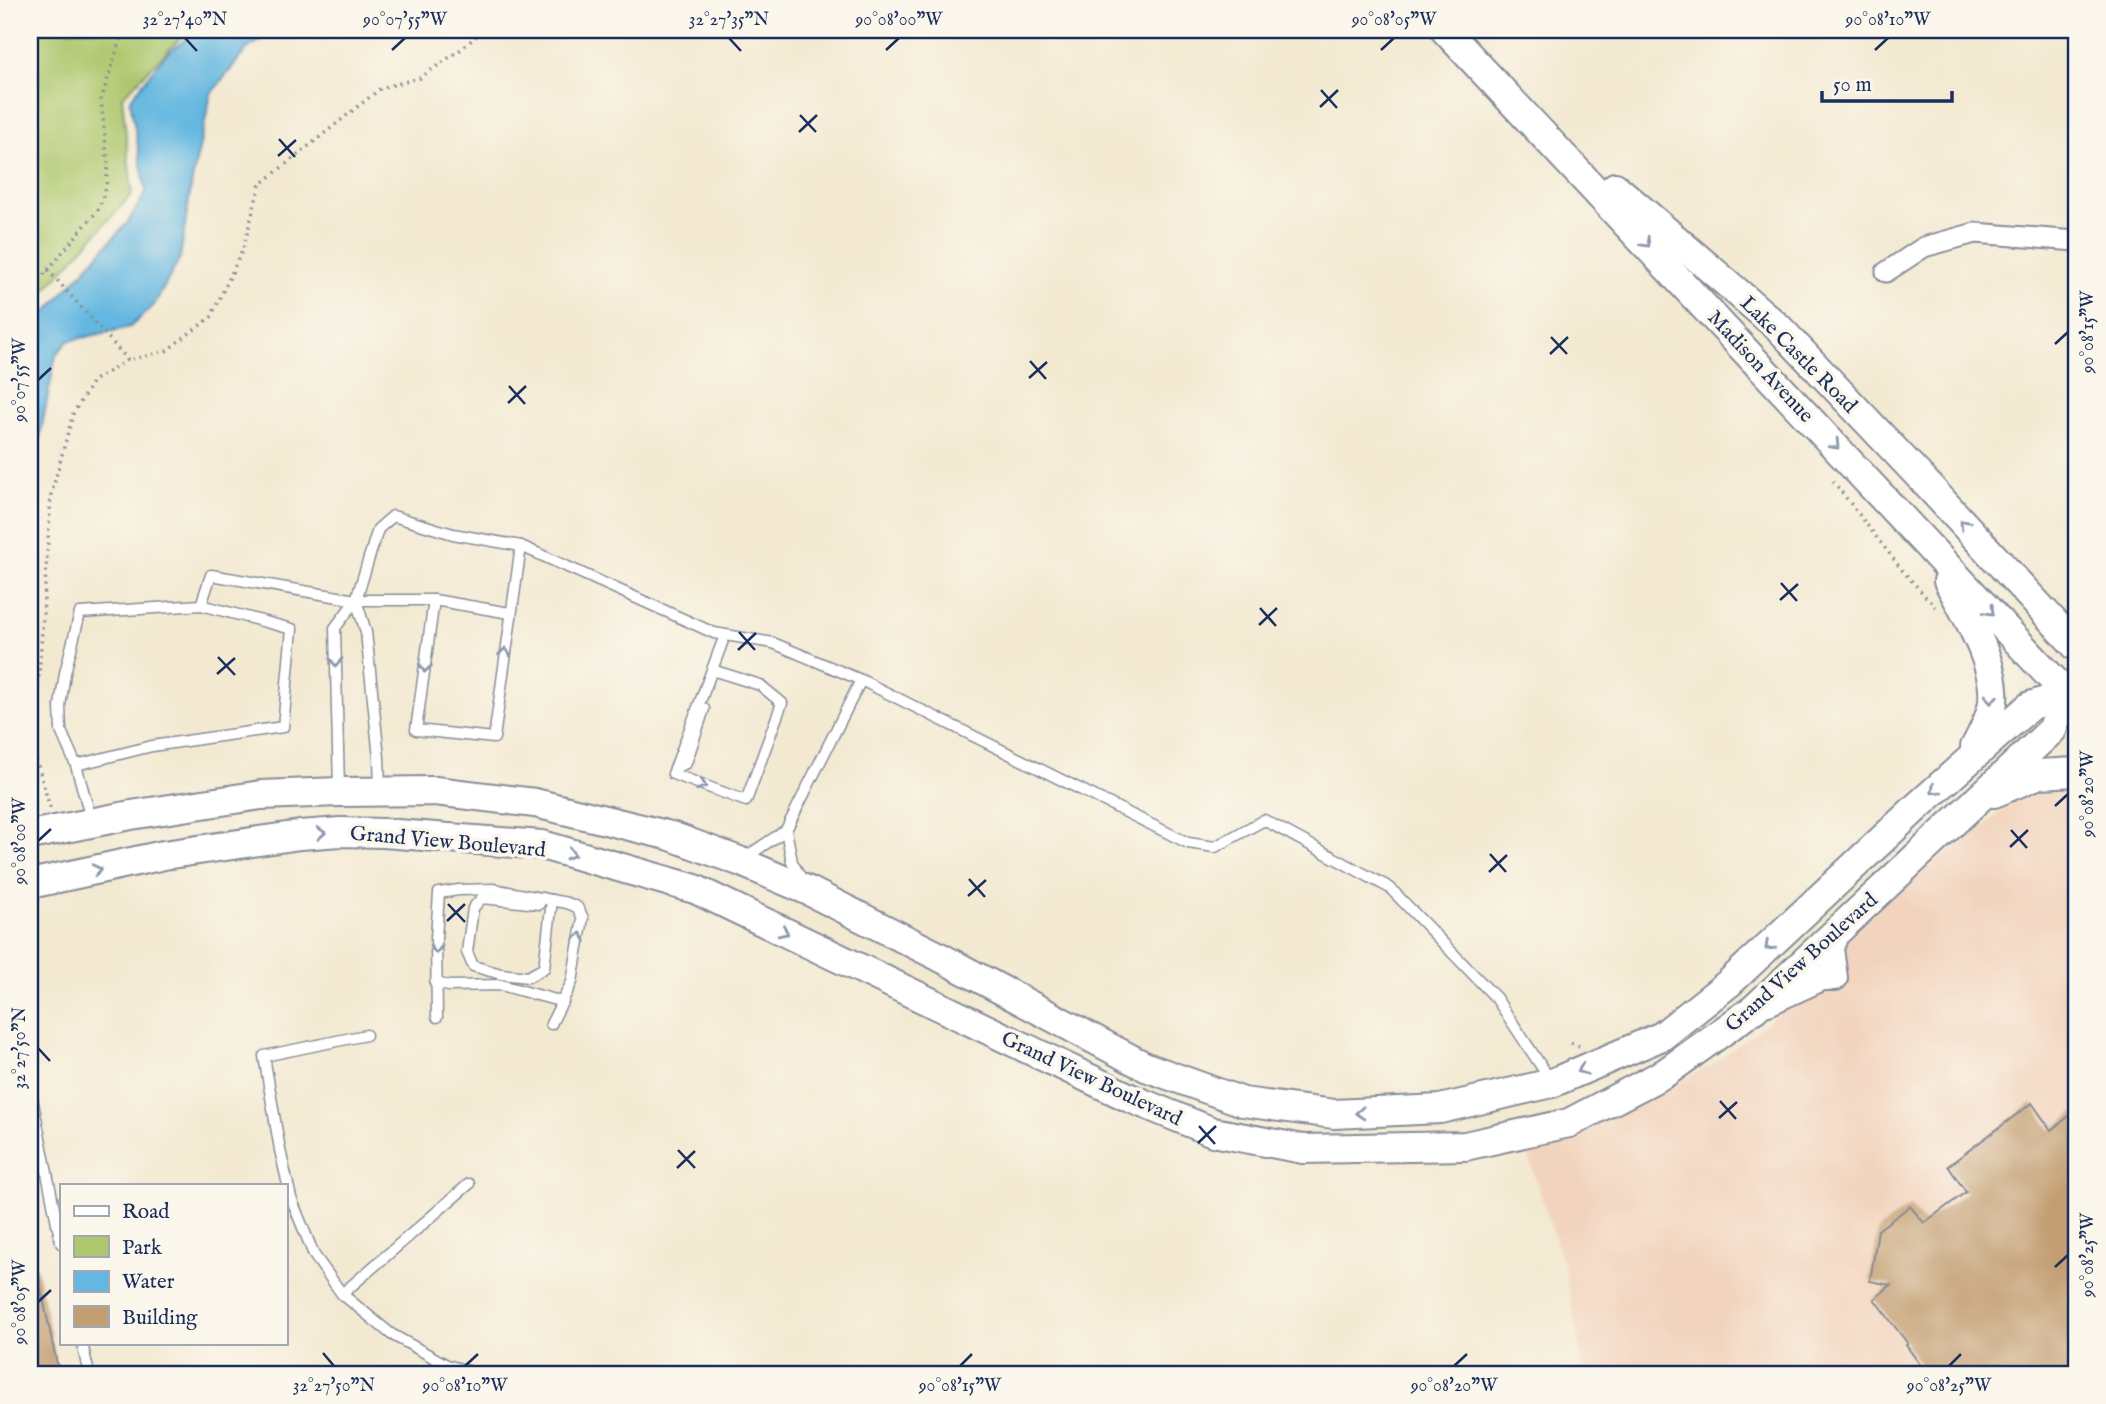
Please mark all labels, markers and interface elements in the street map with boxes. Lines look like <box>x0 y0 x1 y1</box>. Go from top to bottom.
text: 32°27'40"N <box>143 9 228 32</box>
text: 90°07'55"W <box>362 9 448 32</box>
text: 32°27'35"N <box>689 9 770 32</box>
text: 90°08'00"W <box>854 9 943 32</box>
text: 90°08'05"W <box>1351 9 1437 32</box>
text: 90°08'10"W <box>1845 9 1931 32</box>
scale bar <box>1822 60 1952 104</box>
text: 50 m <box>1833 72 1872 99</box>
one-way arrow <box>1638 235 1650 248</box>
text: 90°08'15"W <box>2077 290 2100 374</box>
street label: Lake Castle Road <box>1733 291 1863 420</box>
street label: Madison Avenue <box>1701 305 1819 429</box>
text: 90°07'55"W <box>9 337 32 423</box>
one-way arrow <box>1827 437 1840 450</box>
one-way arrow <box>1959 519 1972 532</box>
one-way arrow <box>1982 603 1995 616</box>
one-way arrow <box>498 647 513 658</box>
one-way arrow <box>328 657 344 667</box>
one-way arrow <box>418 662 433 674</box>
one-way arrow <box>1984 694 1999 705</box>
text: 90°08'20"W <box>2077 750 2100 838</box>
one-way arrow <box>695 777 707 791</box>
one-way arrow <box>1930 782 1943 795</box>
text: 90°08'00"W <box>9 797 32 886</box>
street label: Grand View Boulevard <box>349 820 548 865</box>
one-way arrow <box>316 826 327 841</box>
one-way arrow <box>565 845 577 860</box>
one-way arrow <box>91 863 103 878</box>
street label: Grand View Boulevard <box>1720 887 1885 1039</box>
one-way arrow <box>777 924 789 938</box>
one-way arrow <box>572 931 587 942</box>
one-way arrow <box>1764 938 1777 950</box>
one-way arrow <box>428 943 443 954</box>
text: 32°27'50"N <box>9 1006 32 1089</box>
street label: Grand View Boulevard <box>997 1026 1187 1133</box>
one-way arrow <box>1576 1062 1589 1076</box>
one-way arrow <box>1354 1105 1365 1120</box>
legend <box>60 1184 287 1344</box>
text: Road <box>122 1199 170 1226</box>
text: 90°08'25"W <box>2077 1212 2100 1298</box>
text: Park <box>122 1235 163 1262</box>
text: 90°08'05"W <box>9 1259 32 1345</box>
text: Water <box>122 1269 175 1296</box>
text: Building <box>122 1305 198 1332</box>
text: 32°27'50"N <box>293 1375 376 1398</box>
text: 90°08'10"W <box>422 1375 508 1398</box>
text: 90°08'15"W <box>918 1375 1002 1398</box>
text: 90°08'20"W <box>1410 1375 1498 1398</box>
text: 90°08'25"W <box>1906 1375 1992 1398</box>

